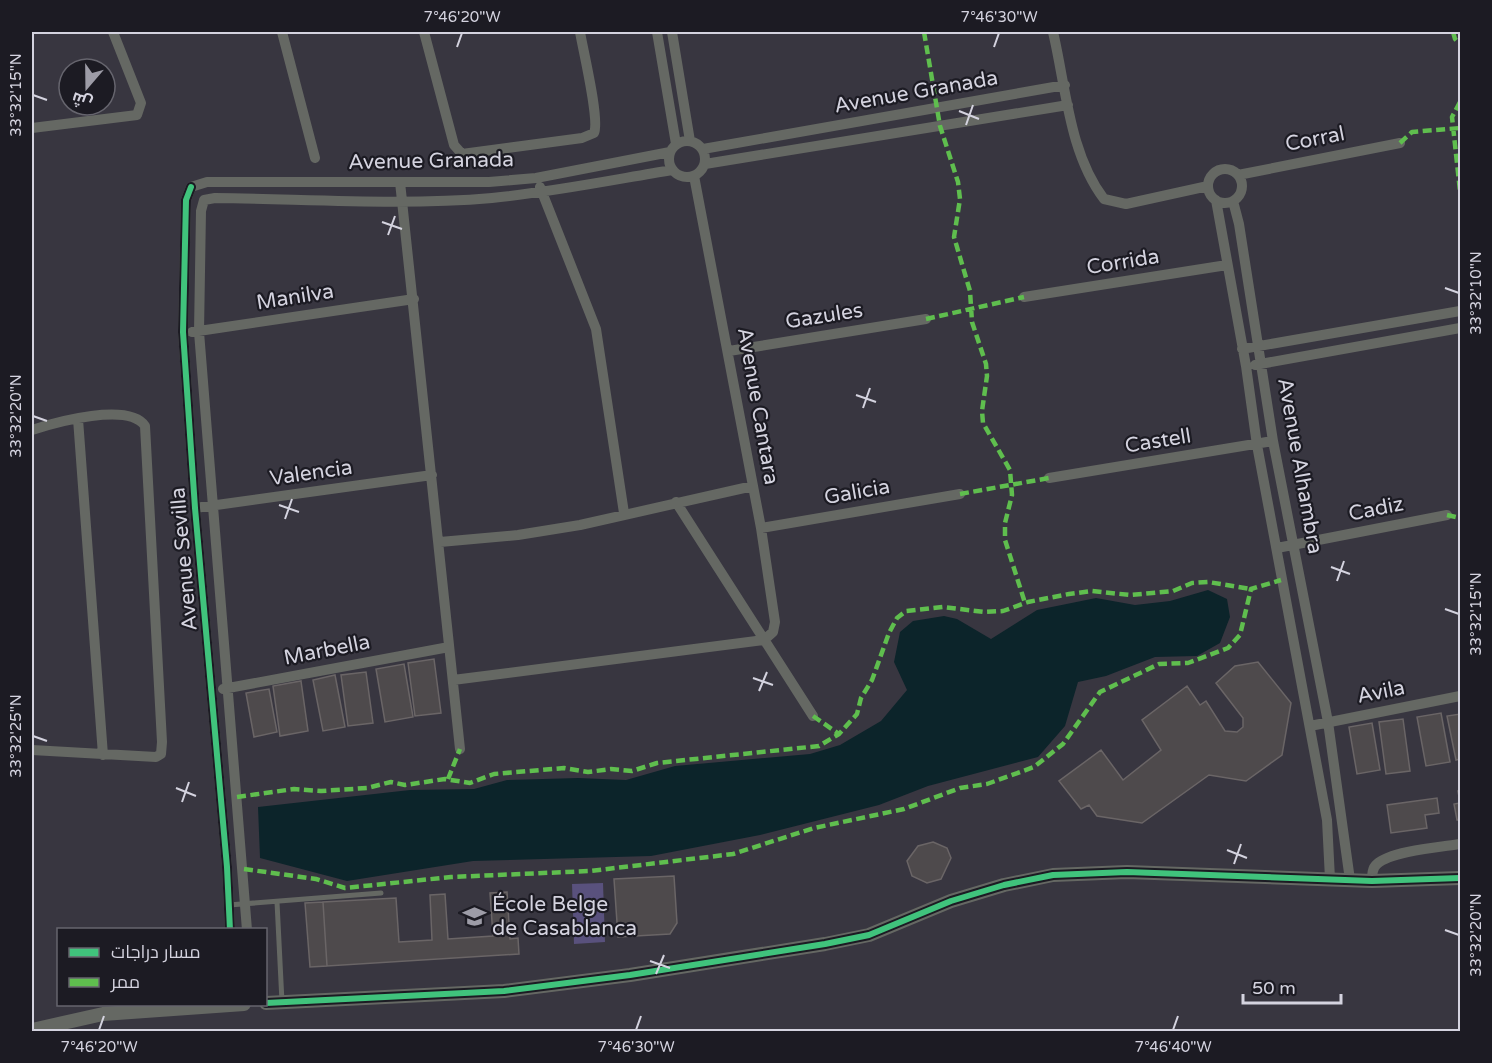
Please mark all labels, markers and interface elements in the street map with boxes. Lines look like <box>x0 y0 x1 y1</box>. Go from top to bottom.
text: 7°46'20"W <box>423 8 501 26</box>
text: 7°46'30"W <box>960 8 1038 26</box>
text: 33°32'15"N <box>7 53 25 137</box>
north arrow <box>57 57 117 117</box>
street label: Avenue Granada <box>832 65 1000 119</box>
text: ش <box>69 87 95 113</box>
street label: Corral <box>1283 121 1347 157</box>
street label: Avenue Granada <box>348 147 514 175</box>
street label: Corrida <box>1085 244 1161 280</box>
text: 33°32'10"N <box>1467 251 1485 335</box>
street label: Manilva <box>254 279 336 315</box>
street label: Gazules <box>783 298 865 334</box>
street label: Avenue Cantara <box>732 325 784 487</box>
text: 33°32'20"N <box>7 374 25 458</box>
street label: Avenue Alhambra <box>1272 376 1328 556</box>
street label: Castell <box>1123 423 1193 459</box>
street label: Valencia <box>268 455 354 491</box>
street label: Galicia <box>822 474 892 510</box>
street label: Avenue Sevilla <box>165 486 203 632</box>
street label: Cadiz <box>1346 491 1406 527</box>
text: 33°32'15"N <box>1467 572 1485 656</box>
street label: Marbella <box>282 629 372 671</box>
street label: Avila <box>1355 675 1407 709</box>
text: 33°32'25"N <box>7 694 25 778</box>
place label: École Belge de Casablanca <box>492 892 637 941</box>
text: 33°32'20"N <box>1467 893 1485 977</box>
school or university icon: École Belge de Casablanca <box>461 903 487 929</box>
legend <box>57 928 267 1006</box>
text: مسار دراجات <box>111 941 201 963</box>
scale bar <box>1243 967 1340 1005</box>
text: ممر <box>110 971 140 993</box>
text: 50 m <box>1252 977 1296 999</box>
text: 7°46'20"W <box>60 1038 138 1056</box>
text: 7°46'30"W <box>597 1038 675 1056</box>
text: 7°46'40"W <box>1134 1038 1212 1056</box>

